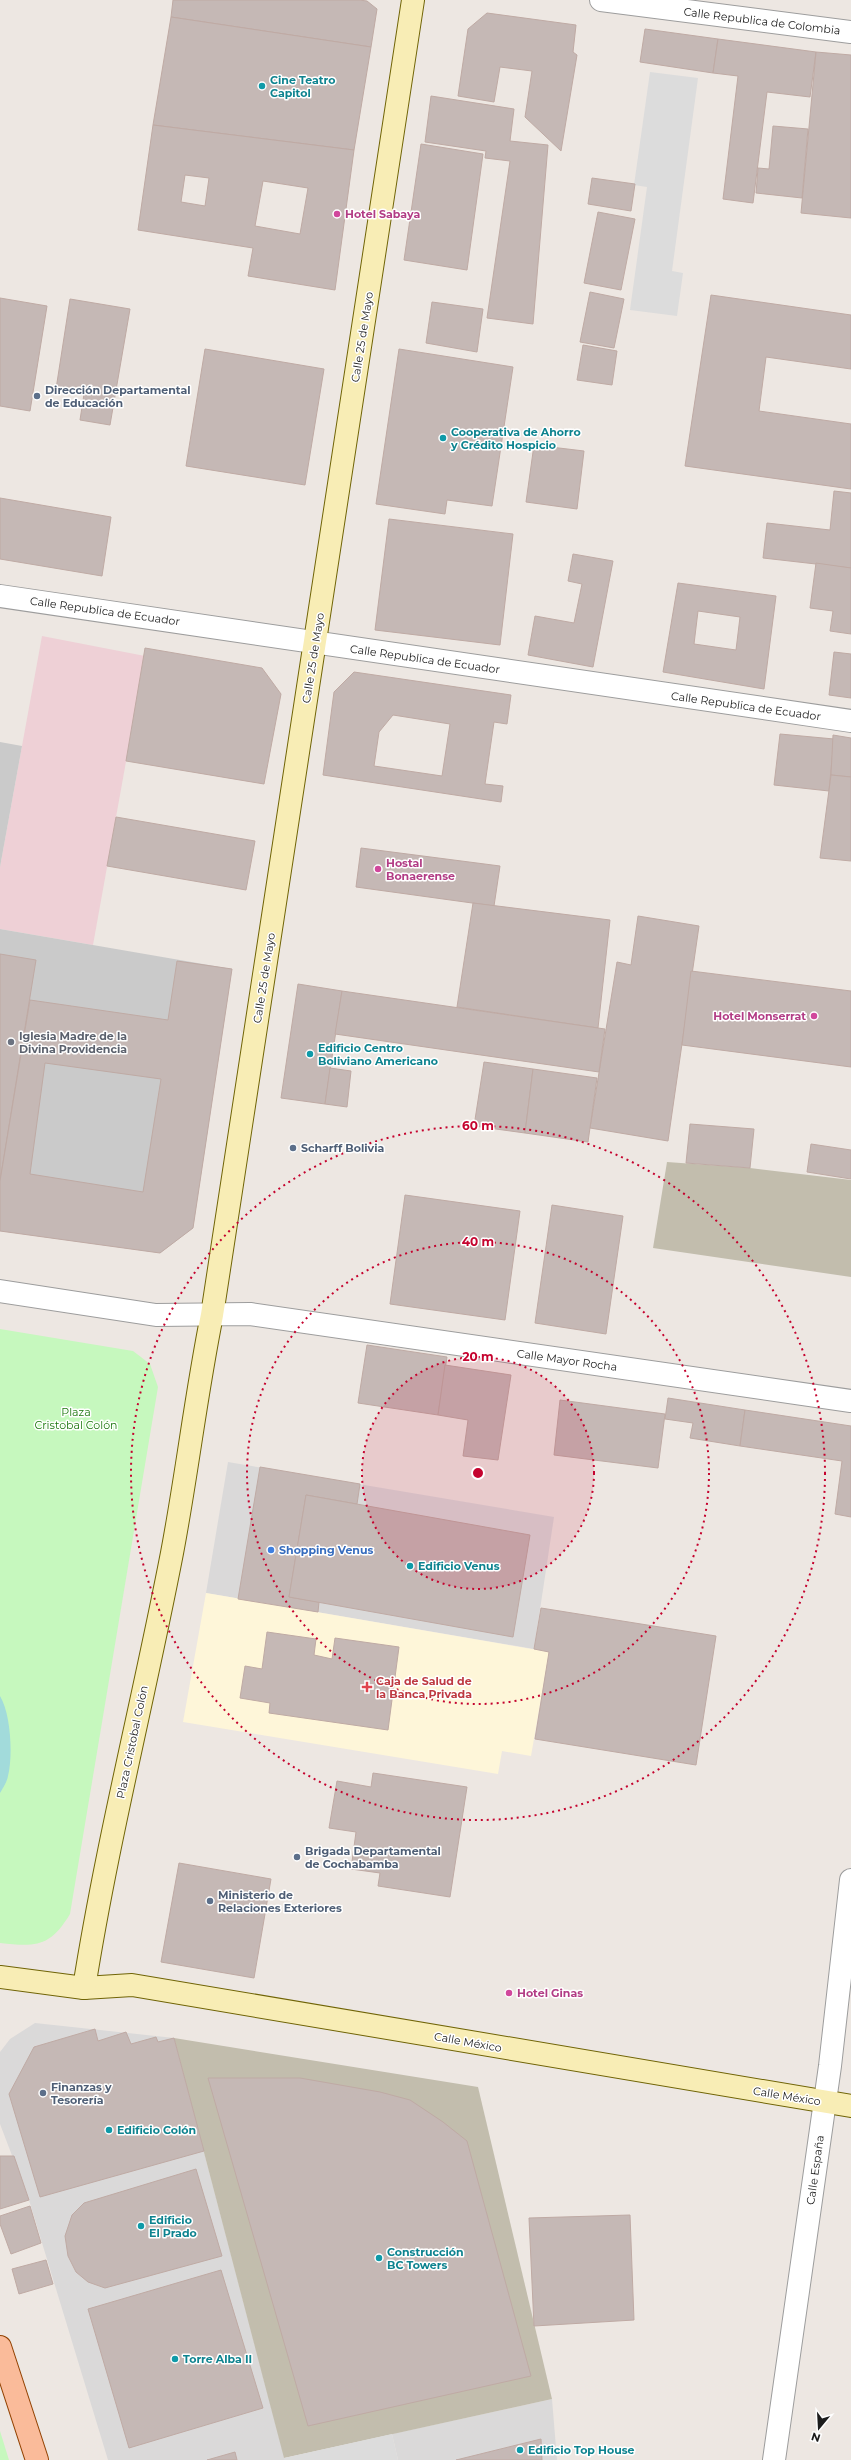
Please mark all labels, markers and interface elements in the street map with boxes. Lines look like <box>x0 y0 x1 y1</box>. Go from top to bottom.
street label: Calle Republica de Colombia <box>683 4 841 38</box>
place label: Cine Teatro Capitol <box>270 73 335 100</box>
marker: Cine Teatro Capitol <box>257 81 267 91</box>
place label: Hotel Sabaya <box>345 207 420 221</box>
marker: Hotel Sabaya <box>332 209 342 219</box>
street label: Calle 25 de Mayo <box>348 291 376 383</box>
place label: Dirección Departamental de Educación <box>45 383 191 410</box>
marker: Dirección Departamental de Educación <box>32 391 42 401</box>
place label: Cooperativa de Ahorro y Crédito Hospicio <box>450 425 581 452</box>
marker: Cooperativa de Ahorro y Crédito Hospicio <box>438 433 448 443</box>
street label: Calle Republica de Ecuador <box>29 594 181 628</box>
street label: Calle 25 de Mayo <box>299 612 327 704</box>
street label: Calle Republica de Ecuador <box>349 642 501 676</box>
street label: Calle Republica de Ecuador <box>670 689 822 723</box>
place label: Hostal Bonaerense <box>386 856 455 883</box>
marker: Hostal Bonaerense <box>373 864 383 874</box>
street label: Calle 25 de Mayo <box>250 932 278 1024</box>
place label: Hotel Monserrat <box>713 1009 806 1023</box>
marker: Hotel Monserrat <box>809 1011 819 1021</box>
place label: Iglesia Madre de la Divina Providencia <box>19 1029 127 1056</box>
marker: Iglesia Madre de la Divina Providencia <box>6 1037 16 1047</box>
place label: Edificio Centro Boliviano Americano <box>318 1041 438 1068</box>
marker: Edificio Centro Boliviano Americano <box>305 1049 315 1059</box>
text: 60 m <box>462 1118 494 1133</box>
place label: Scharff Bolivia <box>301 1141 384 1155</box>
marker: Scharff Bolivia <box>288 1143 298 1153</box>
text: 40 m <box>462 1234 494 1249</box>
street label: Calle Mayor Rocha <box>516 1346 618 1374</box>
text: 20 m <box>462 1349 494 1364</box>
park label: Plaza Cristobal Colón <box>34 1405 118 1432</box>
centre of rings <box>471 1466 485 1480</box>
place label: Shopping Venus <box>279 1543 374 1557</box>
marker: Shopping Venus <box>266 1545 276 1555</box>
place label: Edificio Venus <box>418 1559 500 1573</box>
marker: Edificio Venus <box>405 1561 415 1571</box>
place label: Caja de Salud de la Banca Privada <box>376 1674 472 1701</box>
marker: Caja de Salud de la Banca Privada <box>361 1681 373 1693</box>
street label: Plaza Cristobal Colón <box>113 1684 151 1800</box>
place label: Brigada Departamental de Cochabamba <box>305 1844 441 1871</box>
marker: Brigada Departamental de Cochabamba <box>292 1852 302 1862</box>
place label: Ministerio de Relaciones Exteriores <box>218 1888 342 1915</box>
marker: Ministerio de Relaciones Exteriores <box>205 1896 215 1906</box>
place label: Hotel Ginas <box>517 1986 583 2000</box>
marker: Hotel Ginas <box>504 1988 514 1998</box>
street label: Calle México <box>433 2029 503 2055</box>
place label: Finanzas y Tesorería <box>51 2080 112 2107</box>
street label: Calle México <box>752 2084 822 2108</box>
marker: Finanzas y Tesorería <box>38 2088 48 2098</box>
place label: Edificio Colón <box>117 2123 196 2137</box>
marker: Edificio Colón <box>104 2125 114 2135</box>
street label: Calle España <box>803 2134 827 2206</box>
place label: Edificio El Prado <box>149 2213 197 2240</box>
marker: Edificio El Prado <box>136 2221 146 2231</box>
place label: Construcción BC Towers <box>387 2245 464 2272</box>
marker: Construcción BC Towers <box>374 2253 384 2263</box>
place label: Torre Alba II <box>183 2352 252 2366</box>
marker: Torre Alba II <box>170 2354 180 2364</box>
north arrow <box>799 2408 839 2448</box>
text: N <box>810 2429 822 2446</box>
place label: Edificio Top House <box>528 2443 635 2457</box>
marker: Edificio Top House <box>515 2445 525 2455</box>

